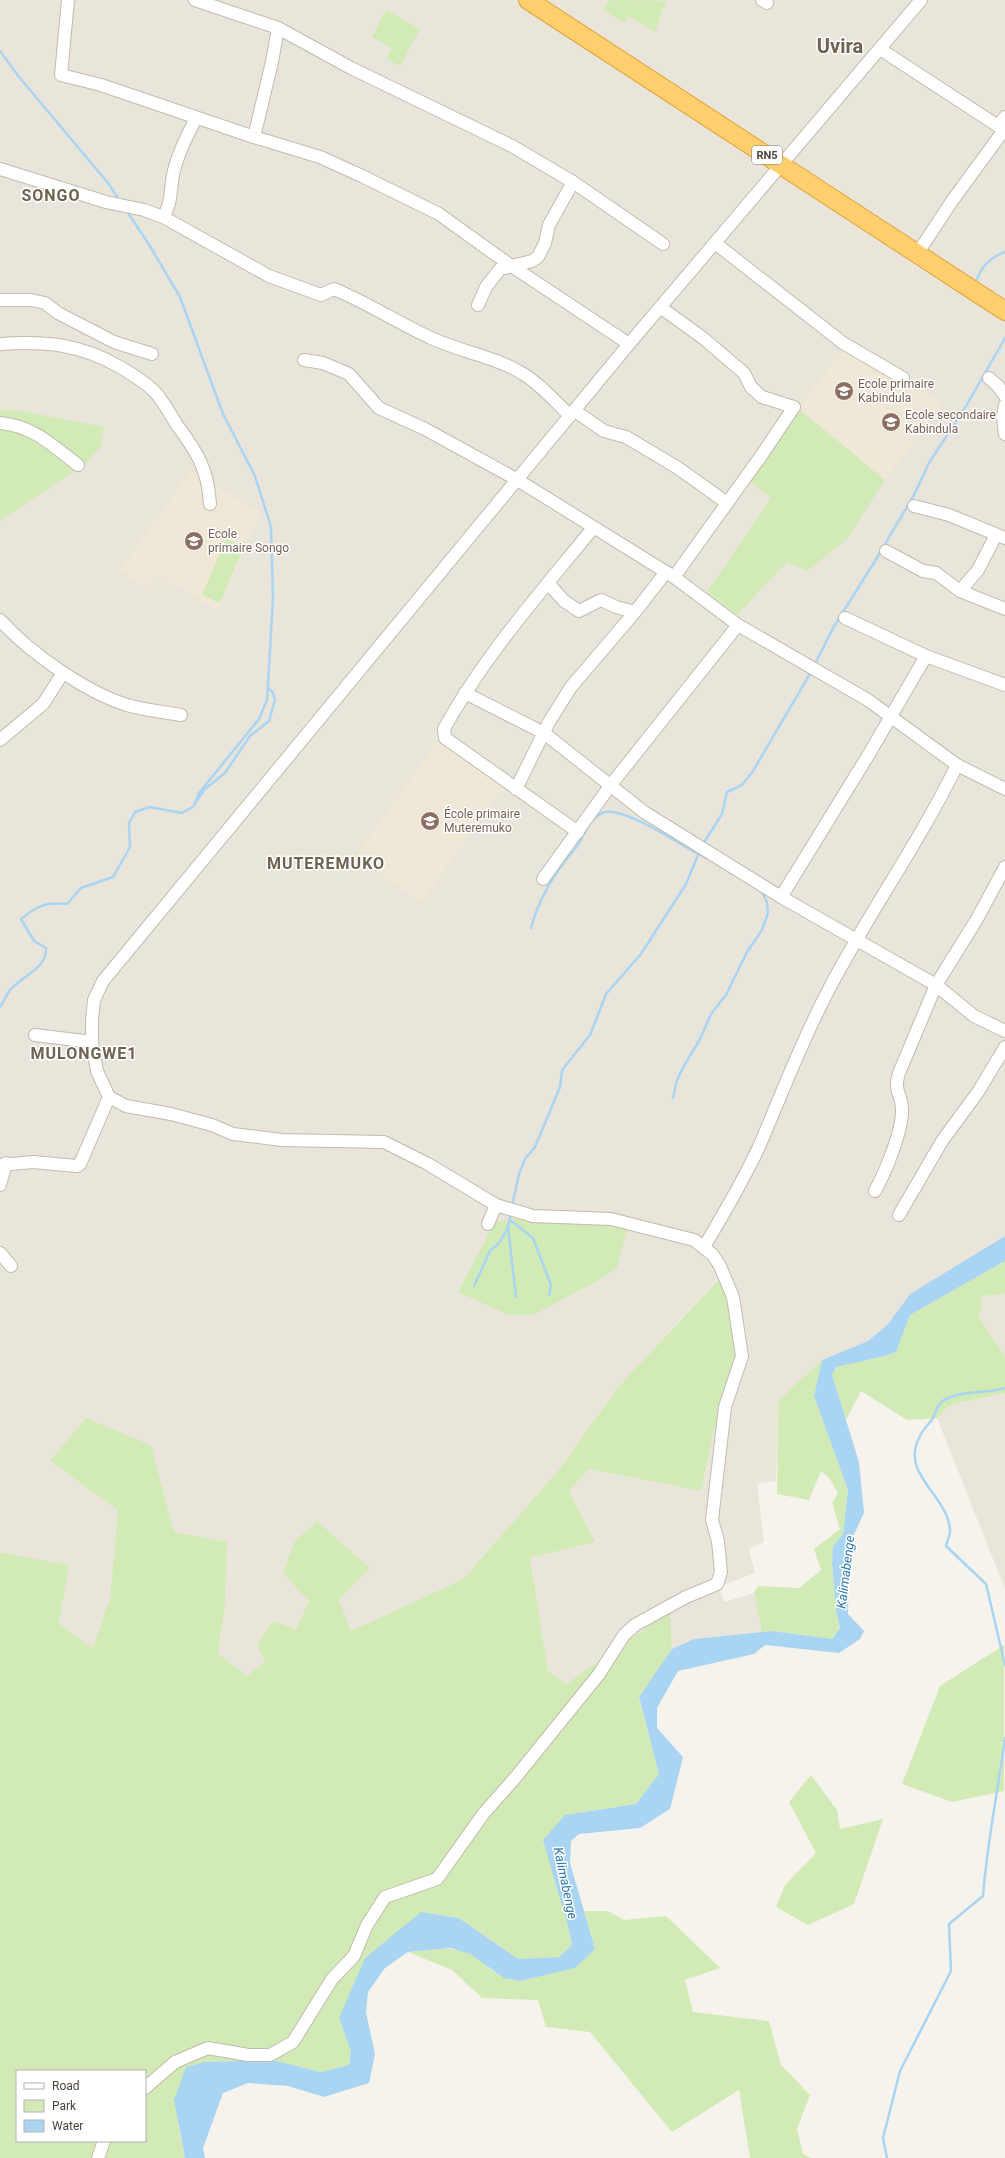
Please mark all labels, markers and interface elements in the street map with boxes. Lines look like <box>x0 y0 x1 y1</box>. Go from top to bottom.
district label: Uvira <box>817 34 863 58</box>
road number: RN5 <box>752 146 782 164</box>
district label: SONGO <box>21 186 81 205</box>
place label: Ecole primaire Kabindula <box>858 377 934 405</box>
school or university icon: Ecole primaire Kabindula <box>833 380 855 402</box>
place label: Ecole secondaire Kabindula <box>905 408 996 436</box>
school or university icon: Ecole secondaire Kabindula <box>880 411 902 433</box>
place label: Ecole primaire Songo <box>208 527 289 555</box>
school or university icon: Ecole primaire Songo <box>183 530 205 552</box>
place label: École primaire Muteremuko <box>444 806 520 835</box>
school or university icon: École primaire Muteremuko <box>419 810 441 832</box>
district label: MUTEREMUKO <box>267 854 385 873</box>
district label: MULONGWE1 <box>30 1044 138 1063</box>
water label: Kalimabenge <box>834 1534 857 1609</box>
water label: Kalimabenge <box>551 1846 581 1921</box>
legend <box>16 2070 146 2142</box>
text: Road <box>52 2079 80 2093</box>
text: Park <box>52 2099 77 2113</box>
text: Water <box>52 2119 83 2133</box>

